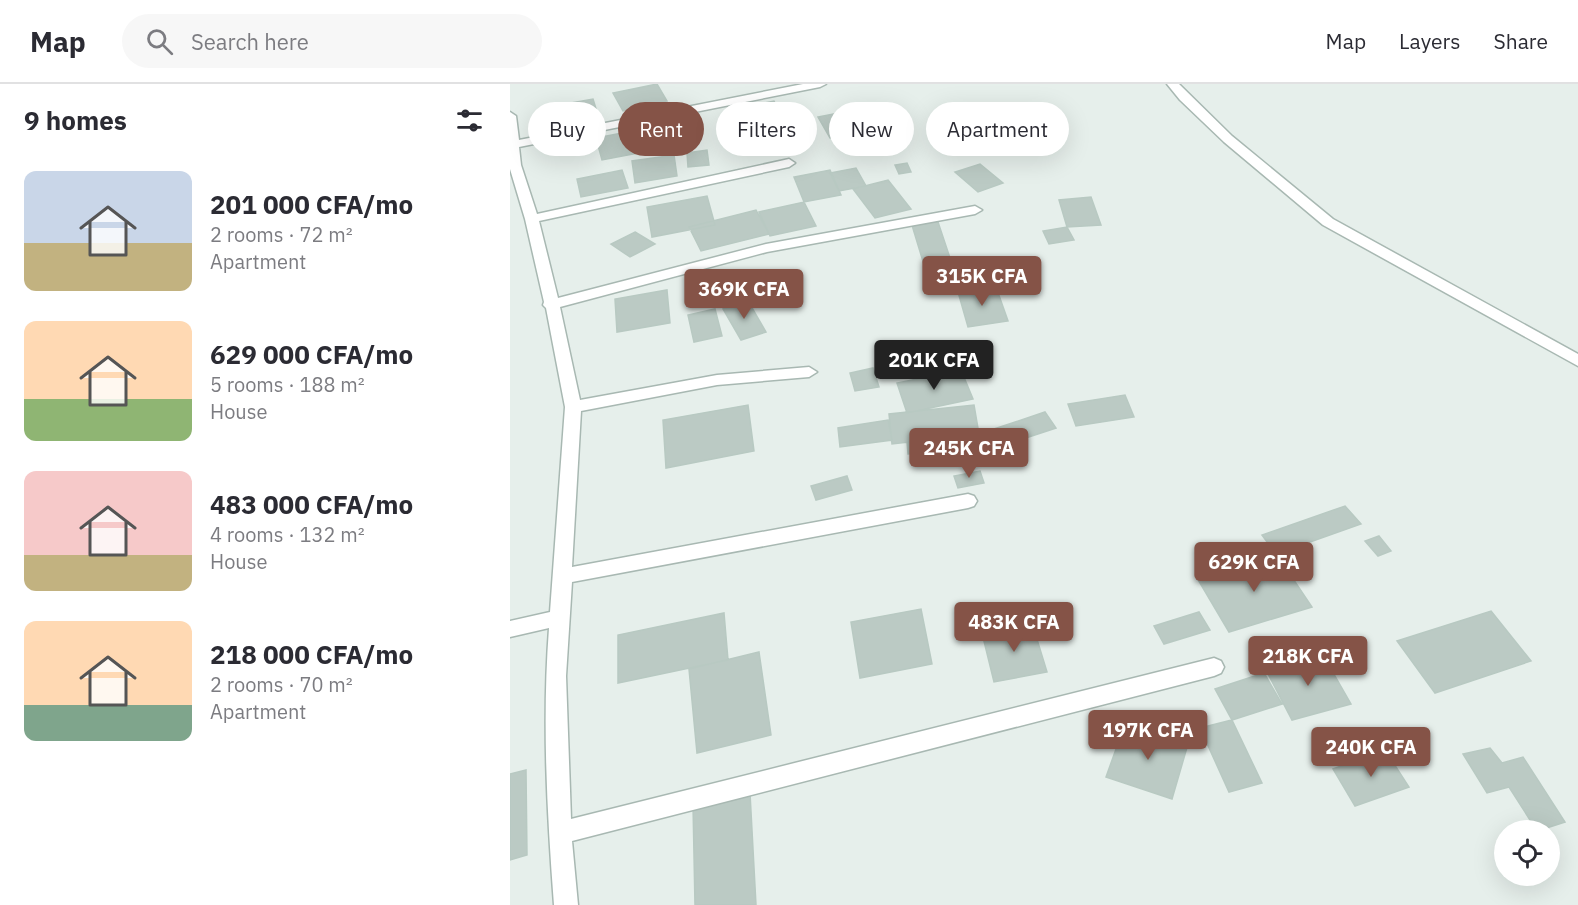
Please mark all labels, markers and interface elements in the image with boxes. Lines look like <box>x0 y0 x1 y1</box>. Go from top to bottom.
search box <box>122 14 542 68</box>
text: Map <box>30 23 86 60</box>
icon: search <box>143 25 176 58</box>
text: Search here <box>191 27 309 56</box>
text: Map <box>1326 27 1366 55</box>
text: Layers <box>1399 27 1461 55</box>
text: Share <box>1494 27 1548 55</box>
chip: Buy <box>528 102 606 156</box>
chip: Rent <box>618 102 704 156</box>
chip: Filters <box>716 102 817 156</box>
chip: New <box>829 102 914 156</box>
chip: Apartment <box>926 102 1069 156</box>
text: 9 homes <box>24 103 127 137</box>
icon: filters <box>453 104 486 137</box>
text: 201 000 CFA/mo <box>210 187 413 221</box>
icon: home <box>72 195 144 267</box>
text: 2 rooms · 72 m² <box>210 221 353 248</box>
text: Apartment <box>210 248 306 275</box>
pin: 315K CFA <box>920 256 1044 307</box>
text: 315K CFA <box>936 262 1028 289</box>
pin: 369K CFA <box>682 269 806 320</box>
text: 369K CFA <box>698 275 790 302</box>
text: 629 000 CFA/mo <box>210 337 413 371</box>
pin: 201K CFA <box>872 340 996 391</box>
icon: home <box>72 345 144 417</box>
text: 201K CFA <box>888 346 980 373</box>
text: 5 rooms · 188 m² <box>210 371 365 398</box>
text: House <box>210 398 267 425</box>
pin: 245K CFA <box>907 428 1031 479</box>
text: 245K CFA <box>923 434 1015 461</box>
text: 483 000 CFA/mo <box>210 487 413 521</box>
icon: home <box>72 495 144 567</box>
text: 4 rooms · 132 m² <box>210 521 365 548</box>
pin: 629K CFA <box>1192 542 1316 593</box>
text: House <box>210 548 267 575</box>
text: 629K CFA <box>1208 548 1300 575</box>
pin: 483K CFA <box>952 602 1076 653</box>
text: 483K CFA <box>968 608 1060 635</box>
pin: 218K CFA <box>1246 636 1370 687</box>
text: 218 000 CFA/mo <box>210 637 413 671</box>
text: 218K CFA <box>1262 642 1354 669</box>
icon: home <box>72 645 144 717</box>
text: 2 rooms · 70 m² <box>210 671 353 698</box>
text: Apartment <box>210 698 306 725</box>
pin: 197K CFA <box>1086 710 1210 761</box>
text: 197K CFA <box>1102 716 1194 743</box>
pin: 240K CFA <box>1309 727 1433 778</box>
text: 240K CFA <box>1325 733 1417 760</box>
map controls <box>1494 820 1560 886</box>
button: locate <box>1494 820 1560 886</box>

